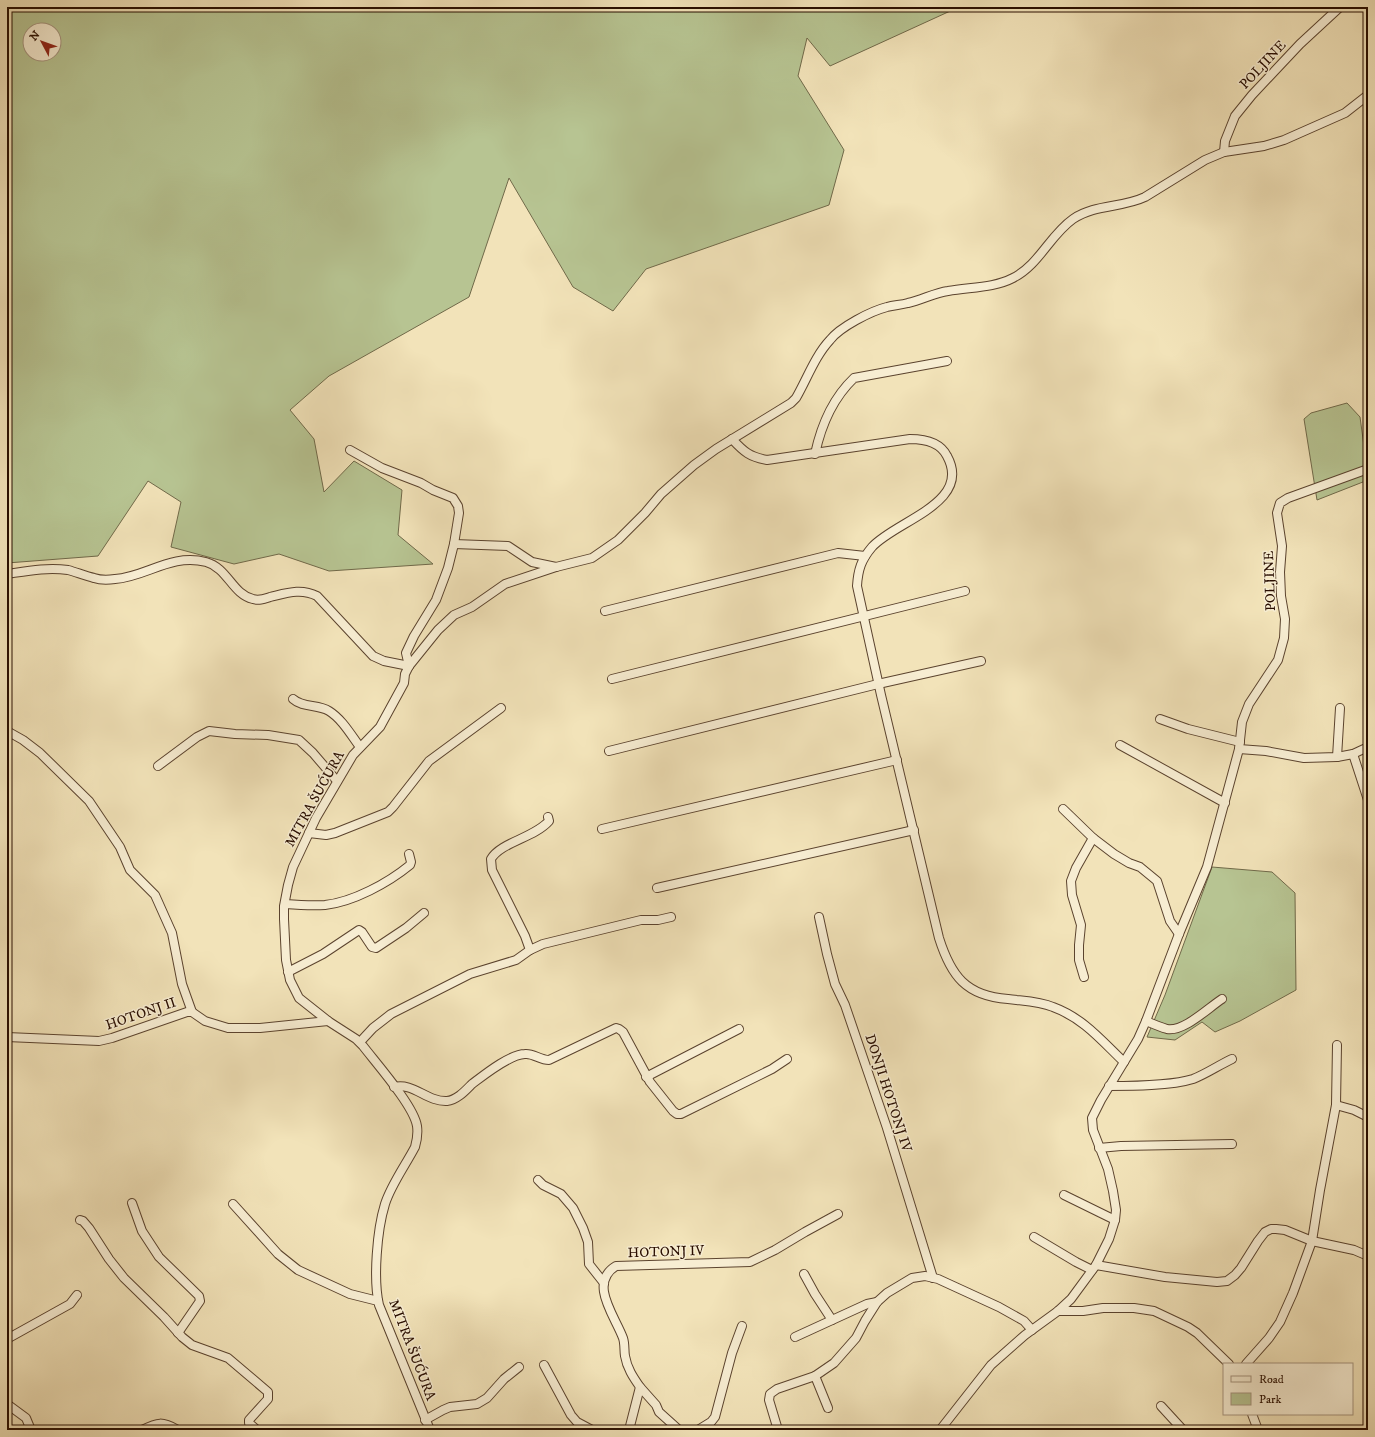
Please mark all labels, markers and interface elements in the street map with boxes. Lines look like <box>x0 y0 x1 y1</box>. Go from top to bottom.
north arrow <box>22 22 62 62</box>
text: N <box>27 28 43 44</box>
street label: POLJINE <box>1236 37 1290 93</box>
street label: POLJINE <box>1260 550 1280 612</box>
street label: MITRA ŠUĆURA <box>281 747 349 850</box>
street label: HOTONJ II <box>103 993 179 1034</box>
street label: DONJI HOTONJ IV <box>860 1032 916 1155</box>
street label: HOTONJ IV <box>627 1242 706 1262</box>
street label: MITRA ŠUĆURA <box>384 1297 440 1404</box>
legend <box>1223 1363 1353 1415</box>
text: Road <box>1259 1372 1284 1387</box>
text: Park <box>1259 1392 1281 1407</box>

